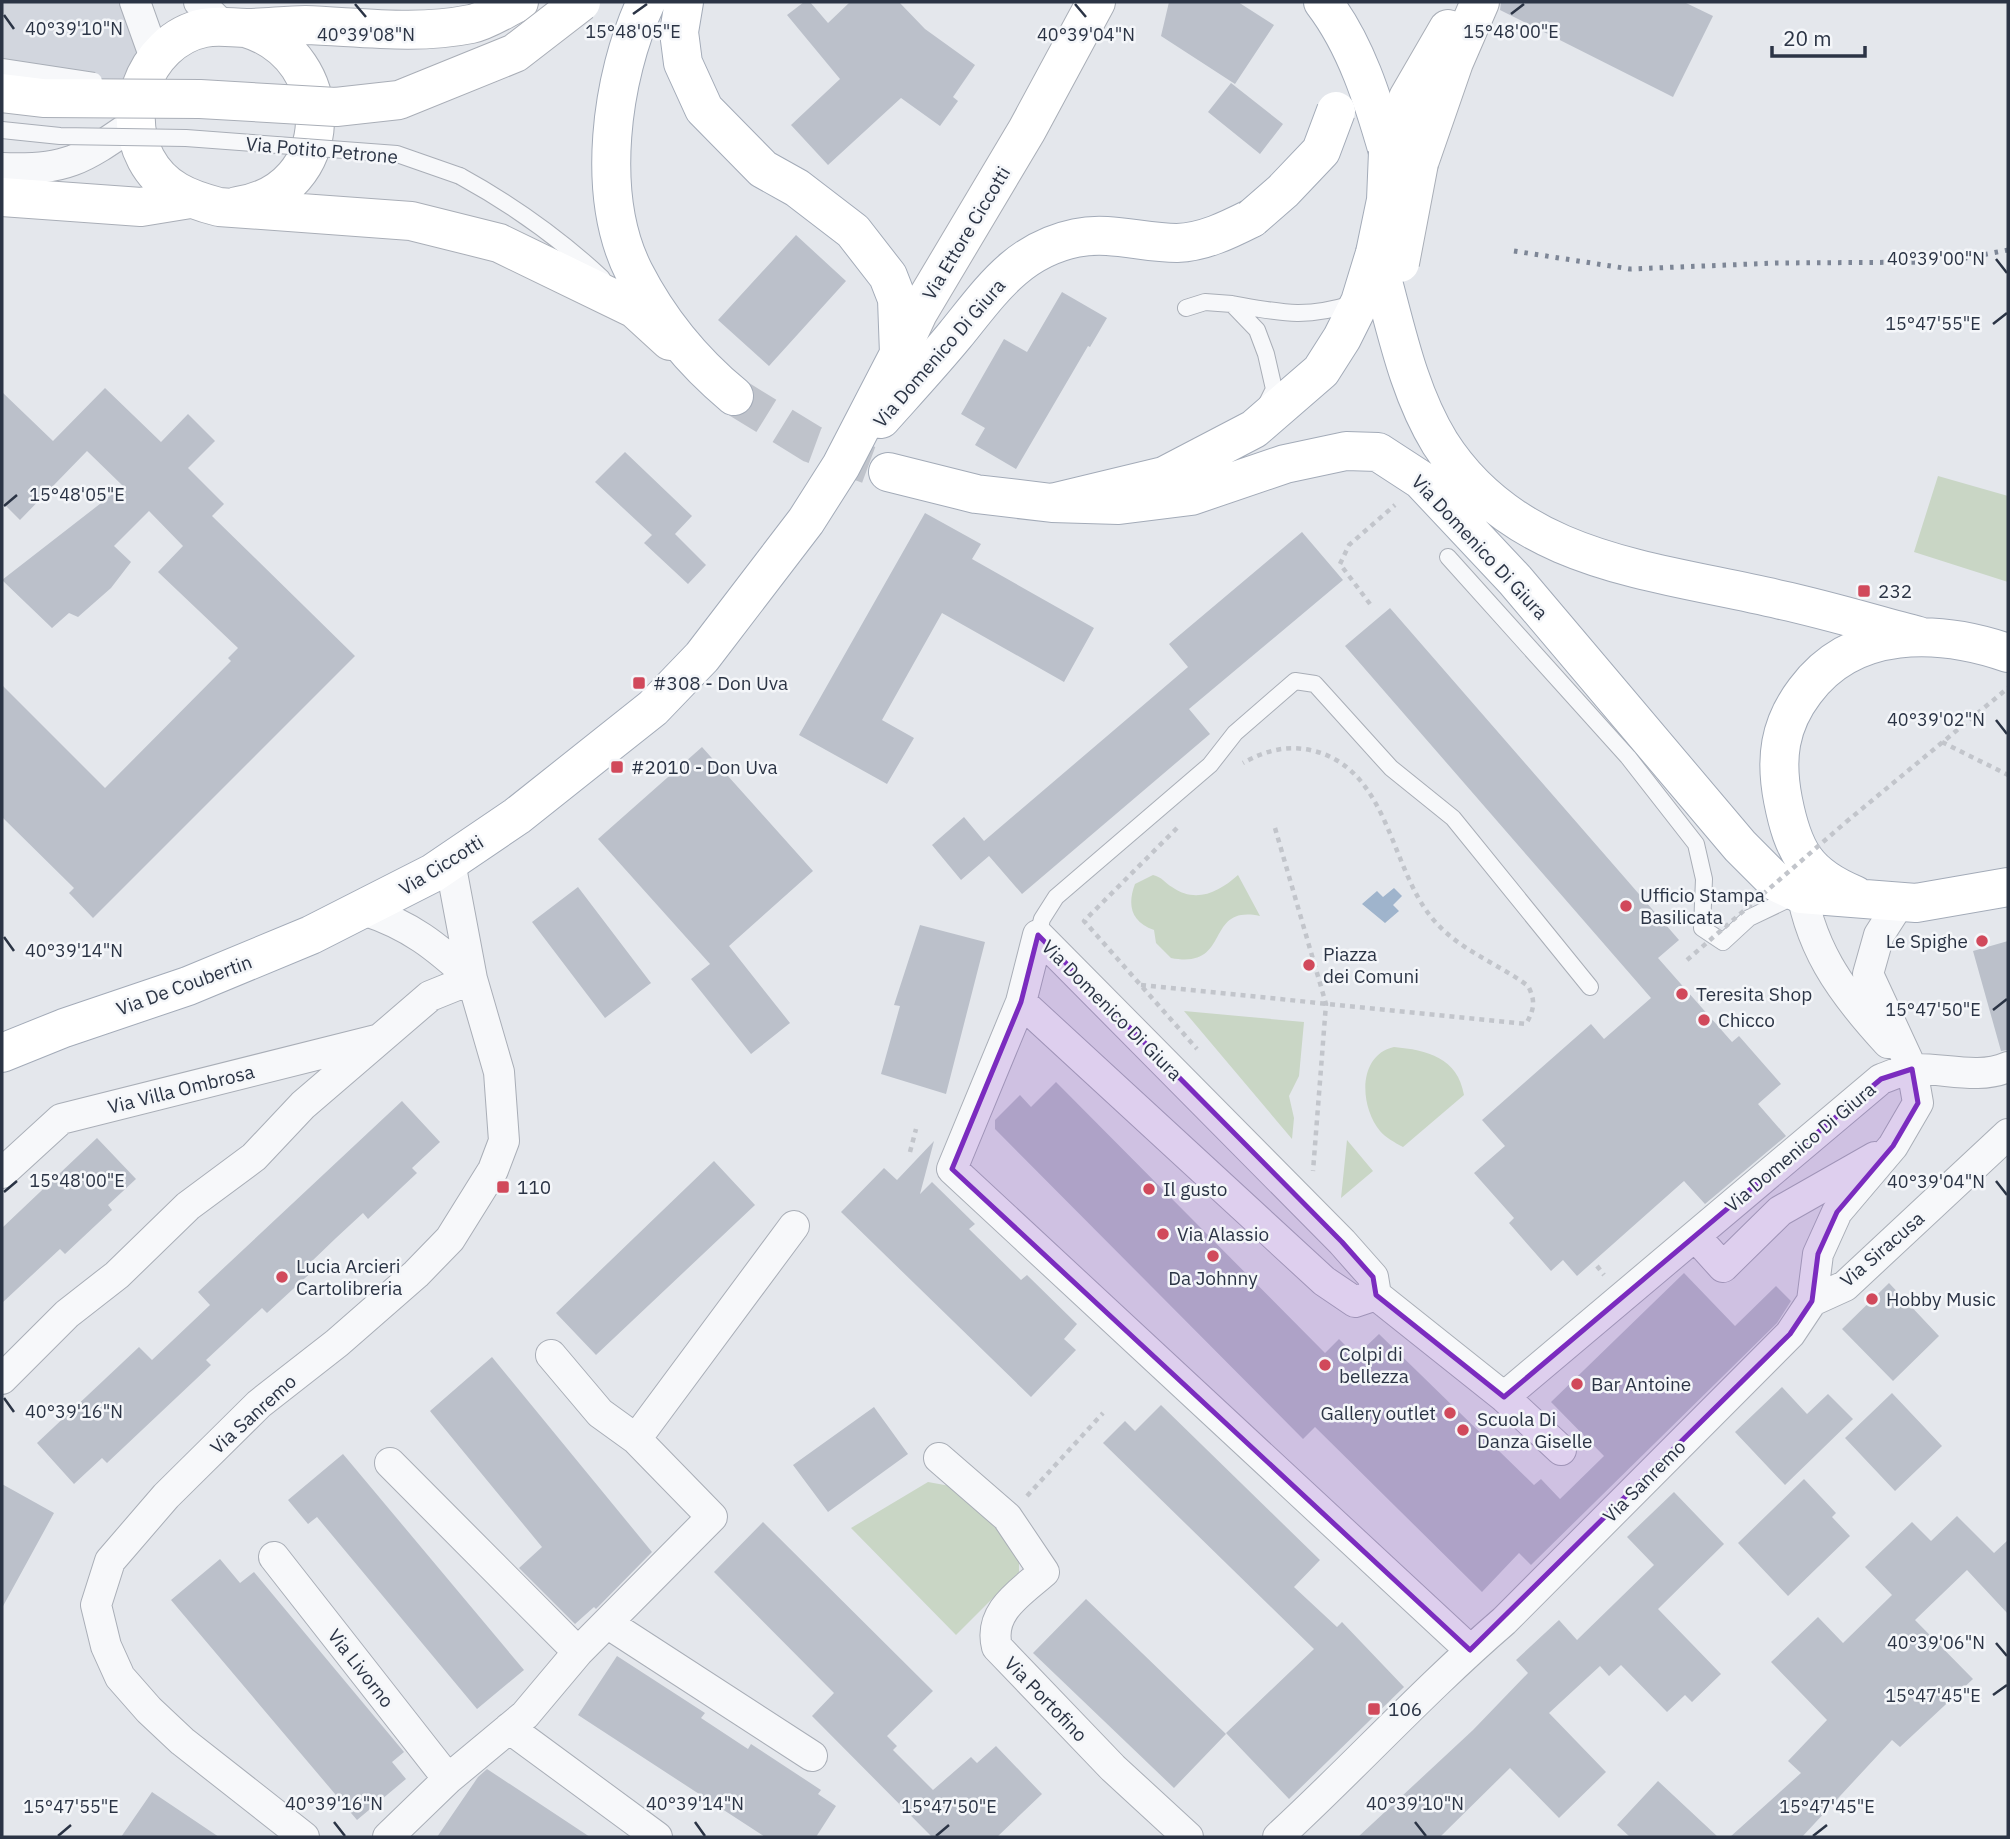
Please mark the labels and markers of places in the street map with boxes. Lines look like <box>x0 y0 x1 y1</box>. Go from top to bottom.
place label: 232 <box>1878 579 1912 603</box>
marker: 232 <box>1856 583 1872 599</box>
place label: #308 - Don Uva <box>653 671 788 695</box>
marker: #308 - Don Uva <box>631 675 647 691</box>
place label: #2010 - Don Uva <box>631 755 778 779</box>
marker: #2010 - Don Uva <box>609 759 625 775</box>
place label: Ufficio Stampa Basilicata <box>1640 883 1765 929</box>
marker: Ufficio Stampa Basilicata <box>1618 898 1634 914</box>
place label: Le Spighe <box>1886 929 1968 953</box>
marker: Le Spighe <box>1974 933 1990 949</box>
place label: Piazza dei Comuni <box>1323 942 1419 988</box>
marker: Piazza dei Comuni <box>1301 957 1317 973</box>
place label: Teresita Shop <box>1696 982 1812 1006</box>
marker: Teresita Shop <box>1674 986 1690 1002</box>
place label: Chicco <box>1718 1008 1775 1032</box>
marker: Chicco <box>1696 1012 1712 1028</box>
place label: 110 <box>517 1175 551 1199</box>
place label: Il gusto <box>1163 1177 1227 1201</box>
marker: 110 <box>495 1179 511 1195</box>
marker: Il gusto <box>1141 1181 1157 1197</box>
place label: Via Alassio <box>1177 1222 1269 1246</box>
marker: Via Alassio <box>1155 1226 1171 1242</box>
marker: Da Johnny <box>1205 1248 1221 1264</box>
place label: Lucia Arcieri Cartolibreria <box>296 1254 402 1300</box>
place label: Da Johnny <box>1168 1266 1258 1290</box>
marker: Lucia Arcieri Cartolibreria <box>274 1269 290 1285</box>
place label: Hobby Music <box>1886 1287 1996 1311</box>
marker: Hobby Music <box>1864 1291 1880 1307</box>
place label: Colpi di bellezza <box>1339 1342 1409 1388</box>
marker: Colpi di bellezza <box>1317 1357 1333 1373</box>
place label: Bar Antoine <box>1591 1372 1691 1396</box>
marker: Bar Antoine <box>1569 1376 1585 1392</box>
place label: Gallery outlet <box>1320 1401 1436 1425</box>
marker: Gallery outlet <box>1442 1405 1458 1421</box>
place label: Scuola Di Danza Giselle <box>1477 1407 1592 1453</box>
marker: Scuola Di Danza Giselle <box>1455 1422 1471 1438</box>
place label: 106 <box>1388 1697 1422 1721</box>
marker: 106 <box>1366 1701 1382 1717</box>

